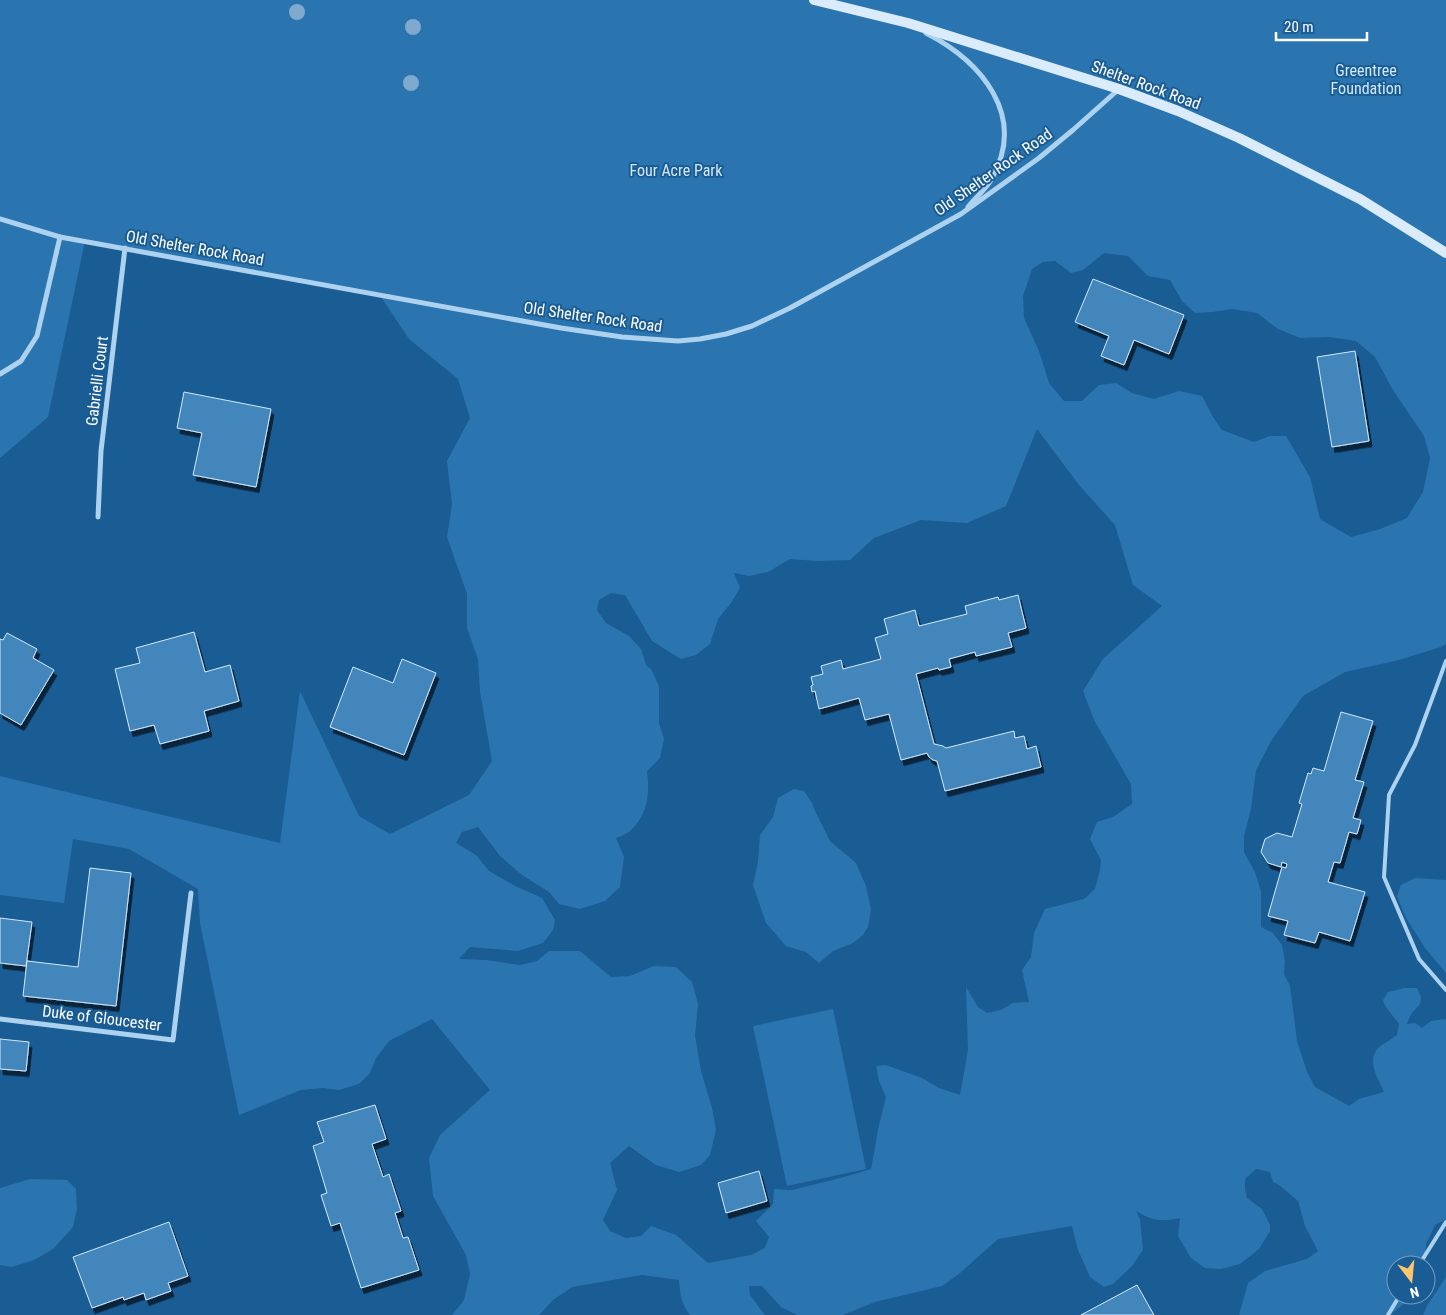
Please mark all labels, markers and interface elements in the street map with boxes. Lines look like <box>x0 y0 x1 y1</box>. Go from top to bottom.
scale bar <box>1276 10 1367 42</box>
text: 20 m <box>1284 18 1314 36</box>
street label: Shelter Rock Road <box>1089 56 1203 114</box>
park label: Greentree Foundation <box>1331 61 1401 98</box>
street label: Old Shelter Rock Road <box>930 124 1056 220</box>
park label: Four Acre Park <box>630 161 723 180</box>
street label: Old Shelter Rock Road <box>125 227 265 269</box>
street label: Old Shelter Rock Road <box>522 298 664 336</box>
street label: Gabrielli Court <box>82 335 112 427</box>
street label: Duke of Gloucester <box>41 1001 163 1035</box>
north arrow <box>1386 1255 1436 1305</box>
text: N <box>1408 1284 1421 1301</box>

